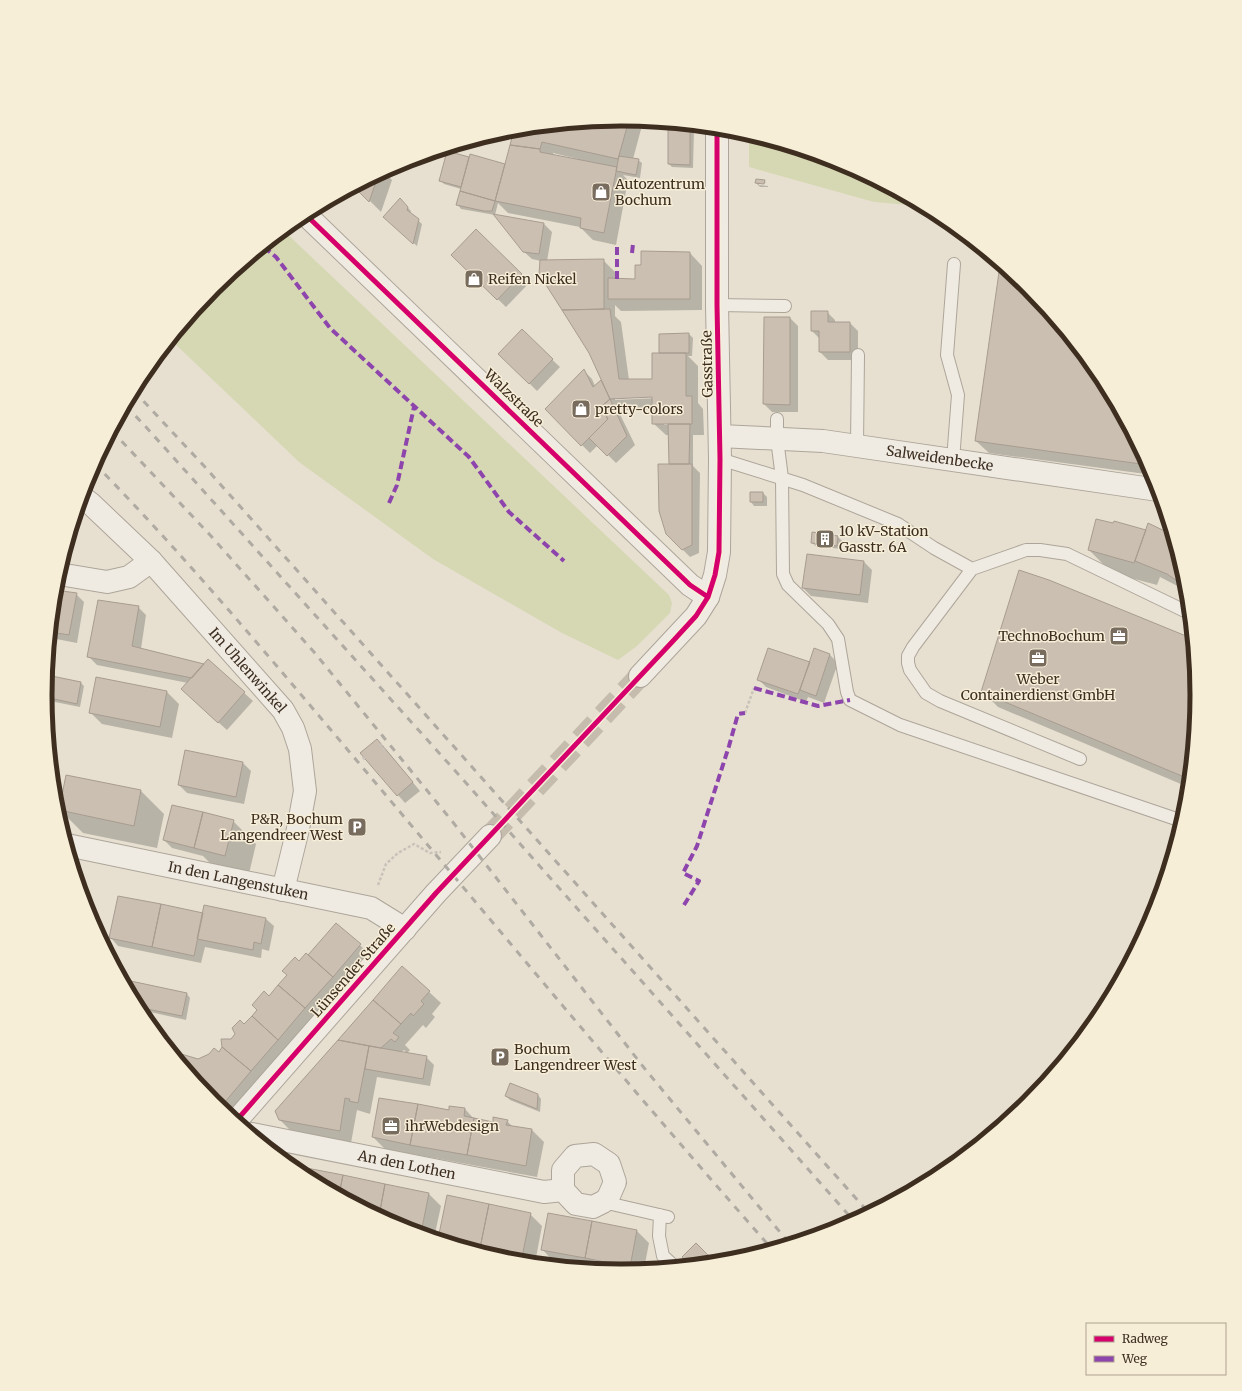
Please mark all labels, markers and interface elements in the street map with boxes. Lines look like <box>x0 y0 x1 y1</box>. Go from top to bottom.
place label: Autozentrum Bochum <box>614 175 705 209</box>
shop icon: Autozentrum Bochum <box>590 181 612 203</box>
shop icon: Reifen Nickel <box>463 268 485 290</box>
place label: Reifen Nickel <box>488 270 577 288</box>
street label: Gasstraße <box>697 330 717 398</box>
street label: Walzstraße <box>480 365 548 431</box>
shop icon: pretty-colors <box>570 398 592 420</box>
place label: pretty-colors <box>595 400 683 418</box>
street label: Salweidenbecke <box>885 441 994 475</box>
place label: 10 kV-Station Gasstr. 6A <box>839 522 929 556</box>
building icon: 10 kV-Station Gasstr. 6A <box>814 528 836 550</box>
street label: Im Uhlenwinkel <box>205 624 291 717</box>
office icon: TechnoBochum <box>1108 625 1130 647</box>
place label: TechnoBochum <box>998 627 1105 645</box>
office icon: Weber Containerdienst GmbH <box>1027 647 1049 669</box>
place label: Weber Containerdienst GmbH <box>961 670 1115 704</box>
place label: P&R, Bochum Langendreer West <box>220 810 344 844</box>
parking icon: P&R, Bochum Langendreer West <box>346 816 368 838</box>
street label: In den Langenstuken <box>167 857 310 904</box>
street label: Lünsender Straße <box>307 919 399 1021</box>
place label: Bochum Langendreer West <box>514 1040 637 1074</box>
parking icon: Bochum Langendreer West <box>489 1046 511 1068</box>
office icon: ihrWebdesign <box>380 1115 402 1137</box>
place label: ihrWebdesign <box>405 1117 499 1135</box>
street label: An den Lothen <box>356 1146 457 1183</box>
legend <box>1086 1323 1226 1375</box>
text: Radweg <box>1122 1331 1168 1346</box>
text: Weg <box>1121 1351 1148 1366</box>

